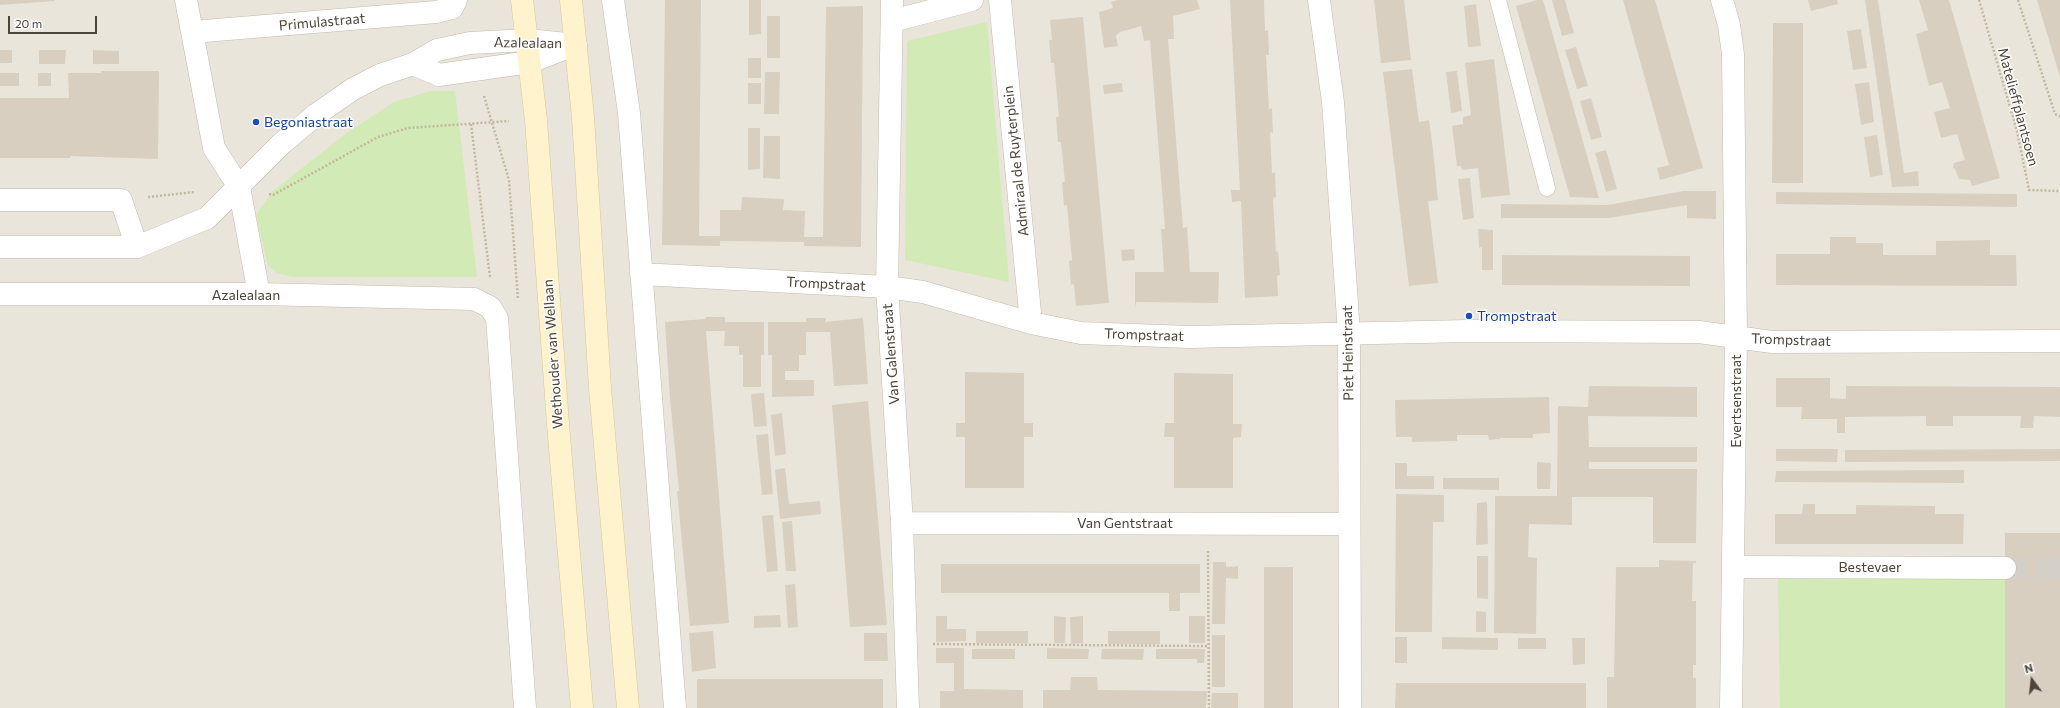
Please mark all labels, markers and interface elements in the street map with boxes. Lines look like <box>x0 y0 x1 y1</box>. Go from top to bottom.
scale bar <box>10 8 99 34</box>
street label: Primulastraat <box>278 10 366 34</box>
text: 20 m <box>15 16 42 30</box>
street label: Azalealaan <box>494 34 562 52</box>
street label: Matelieffplantsoen <box>1994 46 2042 168</box>
street label: Admiraal de Ruyterplein <box>1000 85 1032 237</box>
place label: Begoniastraat <box>264 114 353 130</box>
marker: Begoniastraat <box>251 117 261 127</box>
street label: Trompstraat <box>786 274 866 294</box>
street label: Wethouder van Wellaan <box>539 279 567 429</box>
street label: Azalealaan <box>212 287 280 303</box>
street label: Van Galenstraat <box>879 303 903 405</box>
street label: Piet Heinstraat <box>1339 305 1357 401</box>
place label: Trompstraat <box>1477 308 1557 324</box>
marker: Trompstraat <box>1464 311 1474 321</box>
street label: Trompstraat <box>1104 325 1184 345</box>
street label: Trompstraat <box>1751 330 1831 350</box>
street label: Evertsenstraat <box>1728 354 1744 448</box>
street label: Van Gentstraat <box>1077 515 1173 531</box>
street label: Bestevaer <box>1839 559 1901 575</box>
north arrow <box>2012 660 2052 700</box>
text: N <box>2023 661 2034 675</box>

